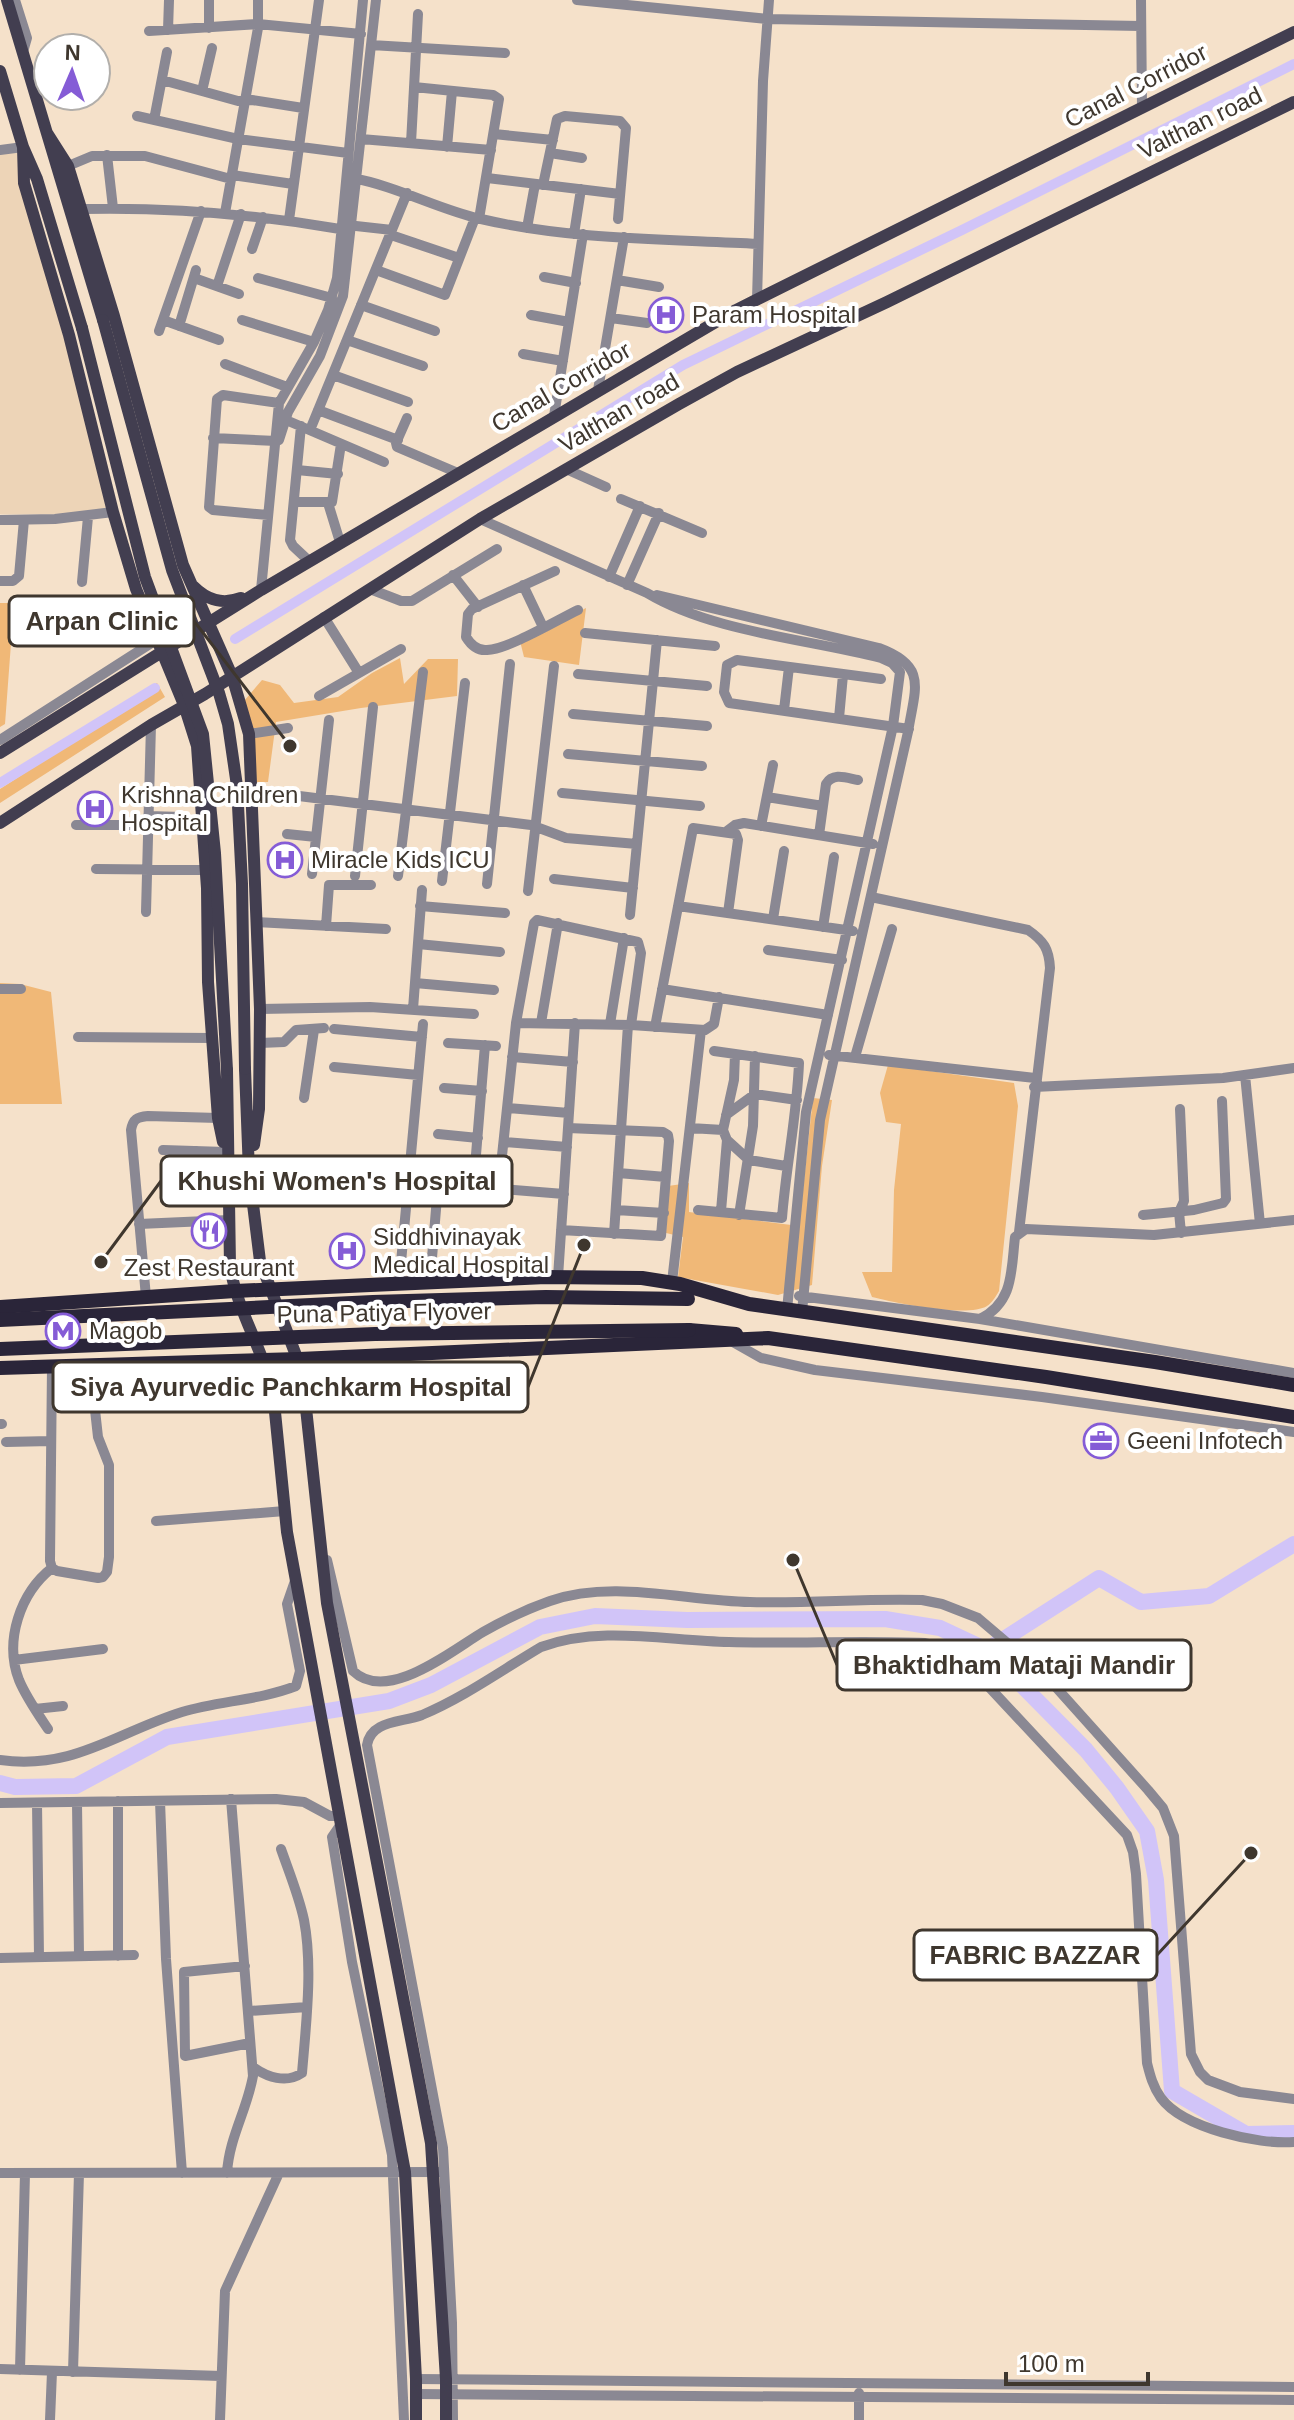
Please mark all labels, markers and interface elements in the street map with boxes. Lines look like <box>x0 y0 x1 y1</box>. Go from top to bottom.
north arrow <box>32 32 112 112</box>
street label: Canal Corridor <box>1060 38 1211 133</box>
text: N <box>64 40 81 65</box>
street label: Valthan road <box>1133 81 1266 164</box>
hospital icon: Param Hospital <box>647 296 685 334</box>
place label: Param Hospital <box>692 301 856 328</box>
street label: Canal Corridor <box>486 336 635 437</box>
street label: Valthan road <box>554 367 684 458</box>
callout: Arpan Clinic <box>9 596 194 646</box>
text: Arpan Clinic <box>25 606 179 636</box>
place label: Krishna Children Hospital <box>121 781 298 836</box>
hospital icon: Krishna Children Hospital <box>76 790 114 828</box>
hospital icon: Miracle Kids ICU <box>266 841 304 879</box>
place label: Miracle Kids ICU <box>311 846 490 873</box>
callout: Khushi Women's Hospital <box>161 1156 512 1206</box>
text: Khushi Women's Hospital <box>177 1166 497 1196</box>
restaurant icon: Zest Restaurant <box>190 1212 228 1250</box>
place label: Siddhivinayak Medical Hospital <box>373 1223 549 1278</box>
hospital icon: Siddhivinayak Medical Hospital <box>328 1232 366 1270</box>
place label: Zest Restaurant <box>124 1254 295 1281</box>
street label: Puna Patiya Flyover <box>276 1297 492 1328</box>
metro station icon: Magob <box>44 1312 82 1350</box>
place label: Magob <box>89 1317 162 1344</box>
callout: Siya Ayurvedic Panchkarm Hospital <box>53 1362 528 1412</box>
text: Siya Ayurvedic Panchkarm Hospital <box>70 1372 512 1402</box>
office icon: Geeni Infotech <box>1082 1422 1120 1460</box>
place label: Geeni Infotech <box>1127 1427 1283 1454</box>
callout: Bhaktidham Mataji Mandir <box>837 1640 1191 1690</box>
text: Bhaktidham Mataji Mandir <box>853 1650 1175 1680</box>
callout: FABRIC BAZZAR <box>914 1930 1157 1980</box>
text: FABRIC BAZZAR <box>930 1940 1141 1970</box>
scale bar <box>1006 2336 1148 2386</box>
text: 100 m <box>1018 2350 1085 2377</box>

